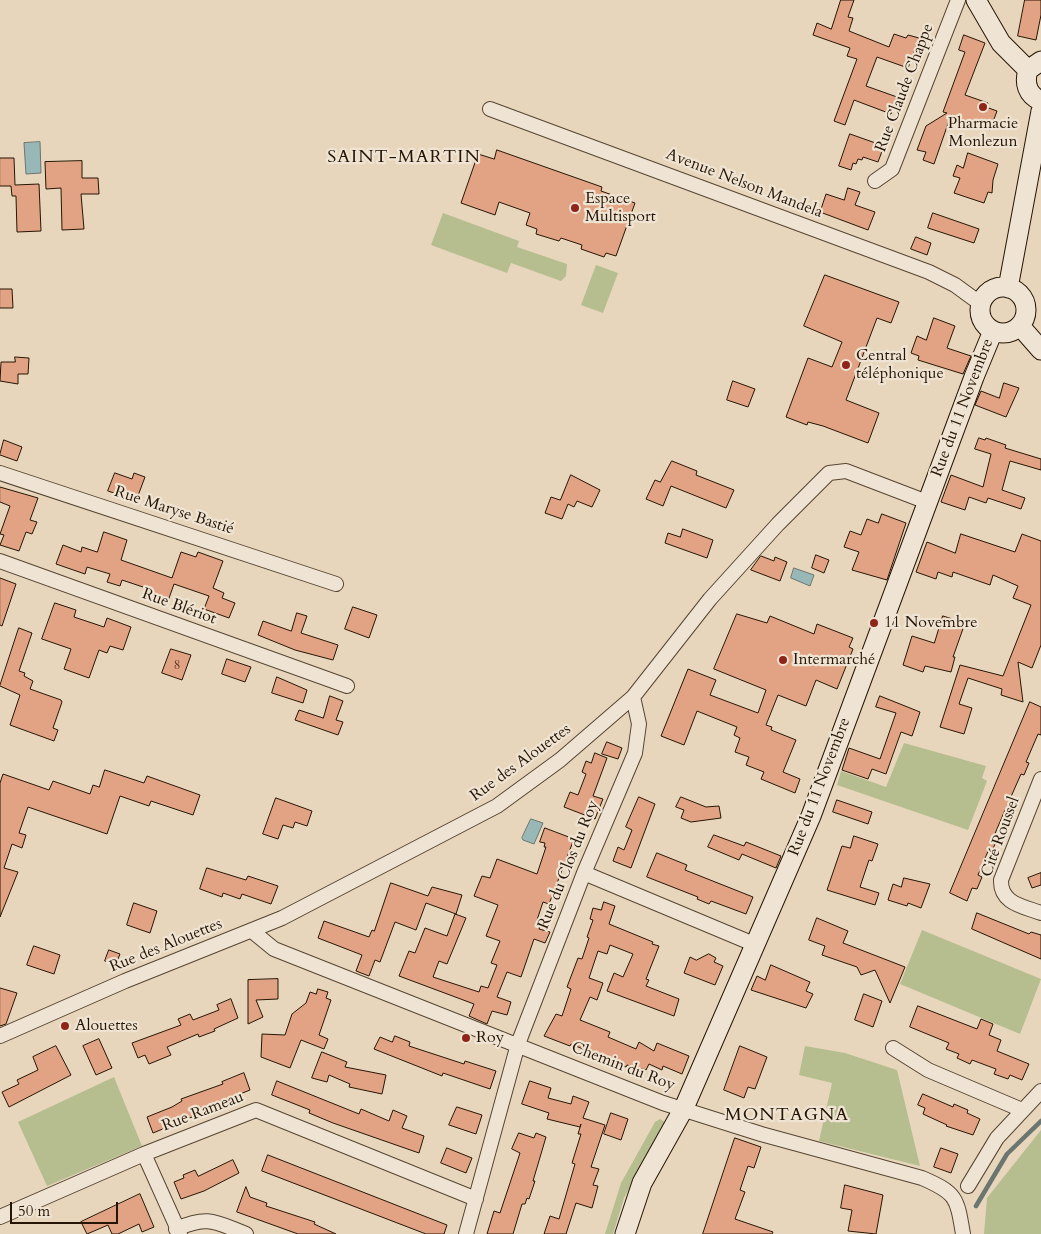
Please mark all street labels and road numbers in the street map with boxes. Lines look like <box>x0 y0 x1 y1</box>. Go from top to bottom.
street label: Rue Claude Chappe <box>872 21 938 155</box>
street label: Avenue Nelson Mandela <box>663 145 825 223</box>
street label: Rue du 11 Novembre <box>928 336 998 480</box>
street label: Rue Maryse Bastié <box>112 483 236 539</box>
street label: Rue Blériot <box>139 585 219 629</box>
street label: Rue du 11 Novembre <box>785 715 855 859</box>
street label: Rue des Alouettes <box>467 720 575 806</box>
street label: Cité Roussel <box>978 794 1024 880</box>
street label: Rue du Clos du Roy <box>534 798 604 932</box>
street label: Rue des Alouettes <box>107 915 225 977</box>
street label: Chemin du Roy <box>568 1038 678 1096</box>
street label: Rue Rameau <box>159 1088 247 1136</box>

